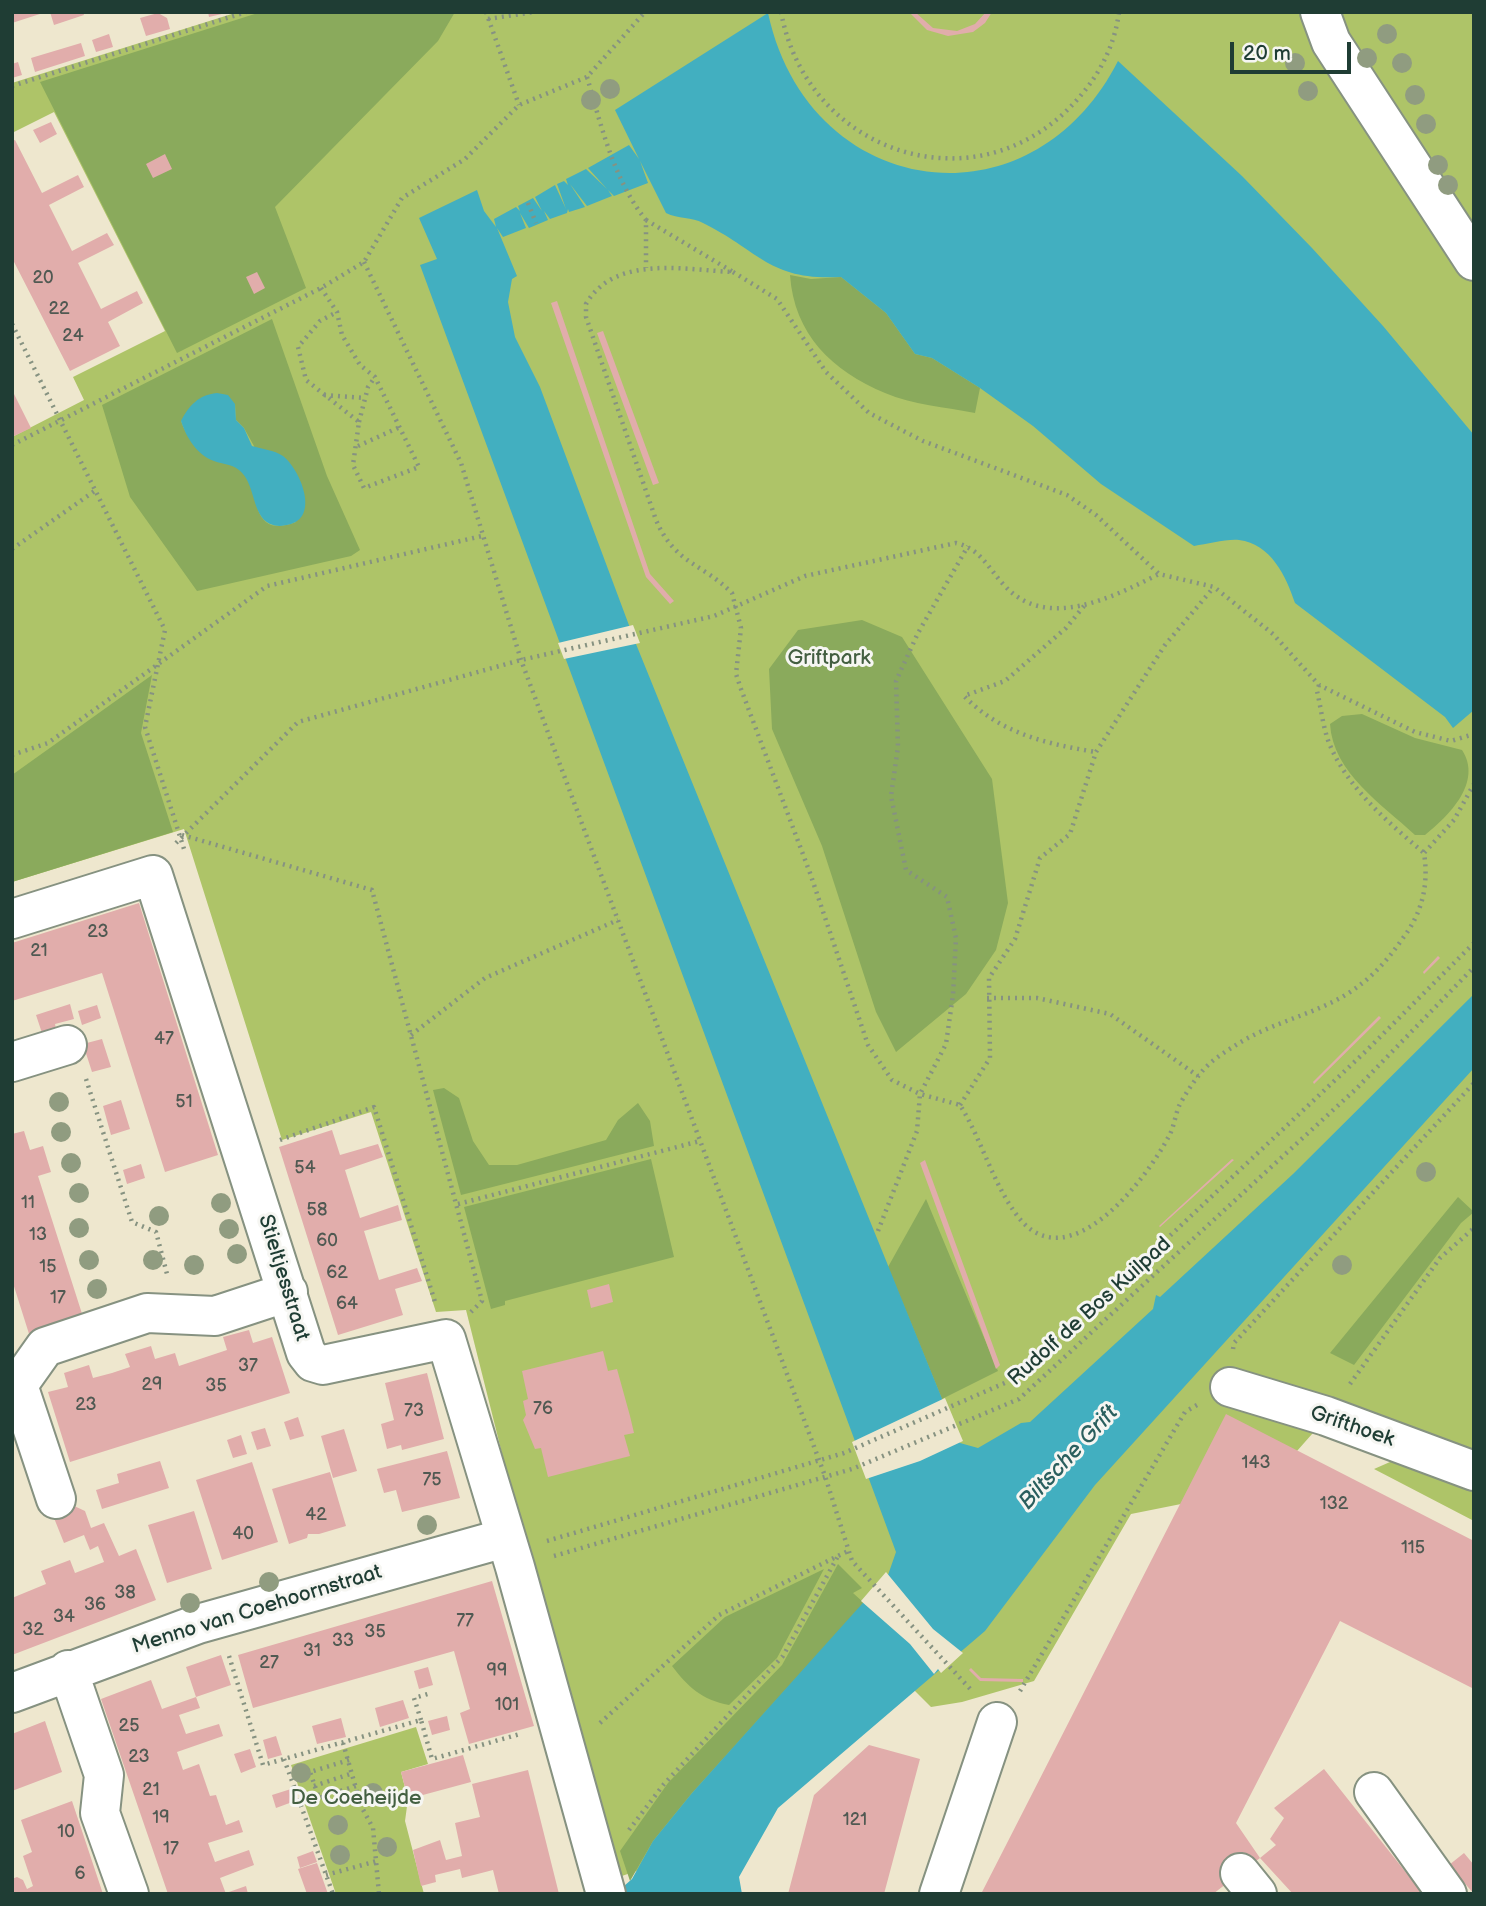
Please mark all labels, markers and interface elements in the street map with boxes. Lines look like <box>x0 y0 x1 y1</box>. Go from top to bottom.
scale bar <box>1234 28 1355 72</box>
text: 20 m <box>1243 41 1291 66</box>
house number: 20 <box>32 267 54 289</box>
house number: 22 <box>48 298 70 320</box>
house number: 24 <box>62 325 84 347</box>
park label: Griftpark <box>787 646 871 672</box>
house number: 23 <box>87 921 109 943</box>
house number: 21 <box>30 940 48 962</box>
house number: 47 <box>154 1028 174 1050</box>
house number: 51 <box>175 1091 193 1113</box>
house number: 54 <box>294 1157 316 1179</box>
house number: 11 <box>21 1192 35 1214</box>
house number: 58 <box>307 1199 327 1221</box>
street label: Stieltjesstraat <box>252 1212 314 1344</box>
house number: 13 <box>29 1224 47 1246</box>
house number: 60 <box>316 1230 338 1252</box>
street label: Rudolf de Bos Kuilpad <box>1003 1232 1177 1392</box>
house number: 15 <box>39 1256 57 1278</box>
house number: 62 <box>326 1262 348 1284</box>
house number: 17 <box>50 1287 66 1309</box>
house number: 64 <box>336 1293 358 1315</box>
house number: 37 <box>238 1355 258 1377</box>
house number: 29 <box>141 1374 163 1396</box>
house number: 35 <box>205 1375 227 1397</box>
house number: 23 <box>75 1394 97 1416</box>
house number: 76 <box>533 1398 553 1420</box>
house number: 73 <box>404 1400 424 1422</box>
water label: Biltsche Grift <box>1014 1400 1124 1516</box>
street label: Grifthoek <box>1307 1401 1397 1453</box>
house number: 143 <box>1241 1452 1271 1474</box>
house number: 75 <box>422 1469 442 1491</box>
house number: 132 <box>1320 1493 1348 1515</box>
house number: 42 <box>305 1504 327 1526</box>
house number: 40 <box>232 1523 254 1545</box>
house number: 115 <box>1401 1537 1425 1559</box>
street label: Menno van Coehoornstraat <box>129 1560 385 1660</box>
house number: 38 <box>114 1582 136 1604</box>
house number: 36 <box>84 1594 106 1616</box>
house number: 34 <box>53 1606 75 1628</box>
house number: 77 <box>456 1610 474 1632</box>
house number: 32 <box>22 1619 44 1641</box>
house number: 35 <box>364 1621 386 1643</box>
house number: 33 <box>332 1630 354 1652</box>
house number: 31 <box>303 1640 321 1662</box>
house number: 27 <box>259 1652 279 1674</box>
house number: 99 <box>487 1660 507 1682</box>
house number: 101 <box>495 1694 519 1716</box>
house number: 25 <box>119 1715 139 1737</box>
house number: 23 <box>128 1746 150 1768</box>
house number: 21 <box>142 1779 160 1801</box>
park label: De Coeheijde <box>291 1786 421 1812</box>
house number: 19 <box>152 1807 170 1829</box>
house number: 121 <box>843 1809 867 1831</box>
house number: 10 <box>57 1821 75 1843</box>
house number: 17 <box>163 1838 179 1860</box>
house number: 6 <box>75 1863 85 1885</box>

